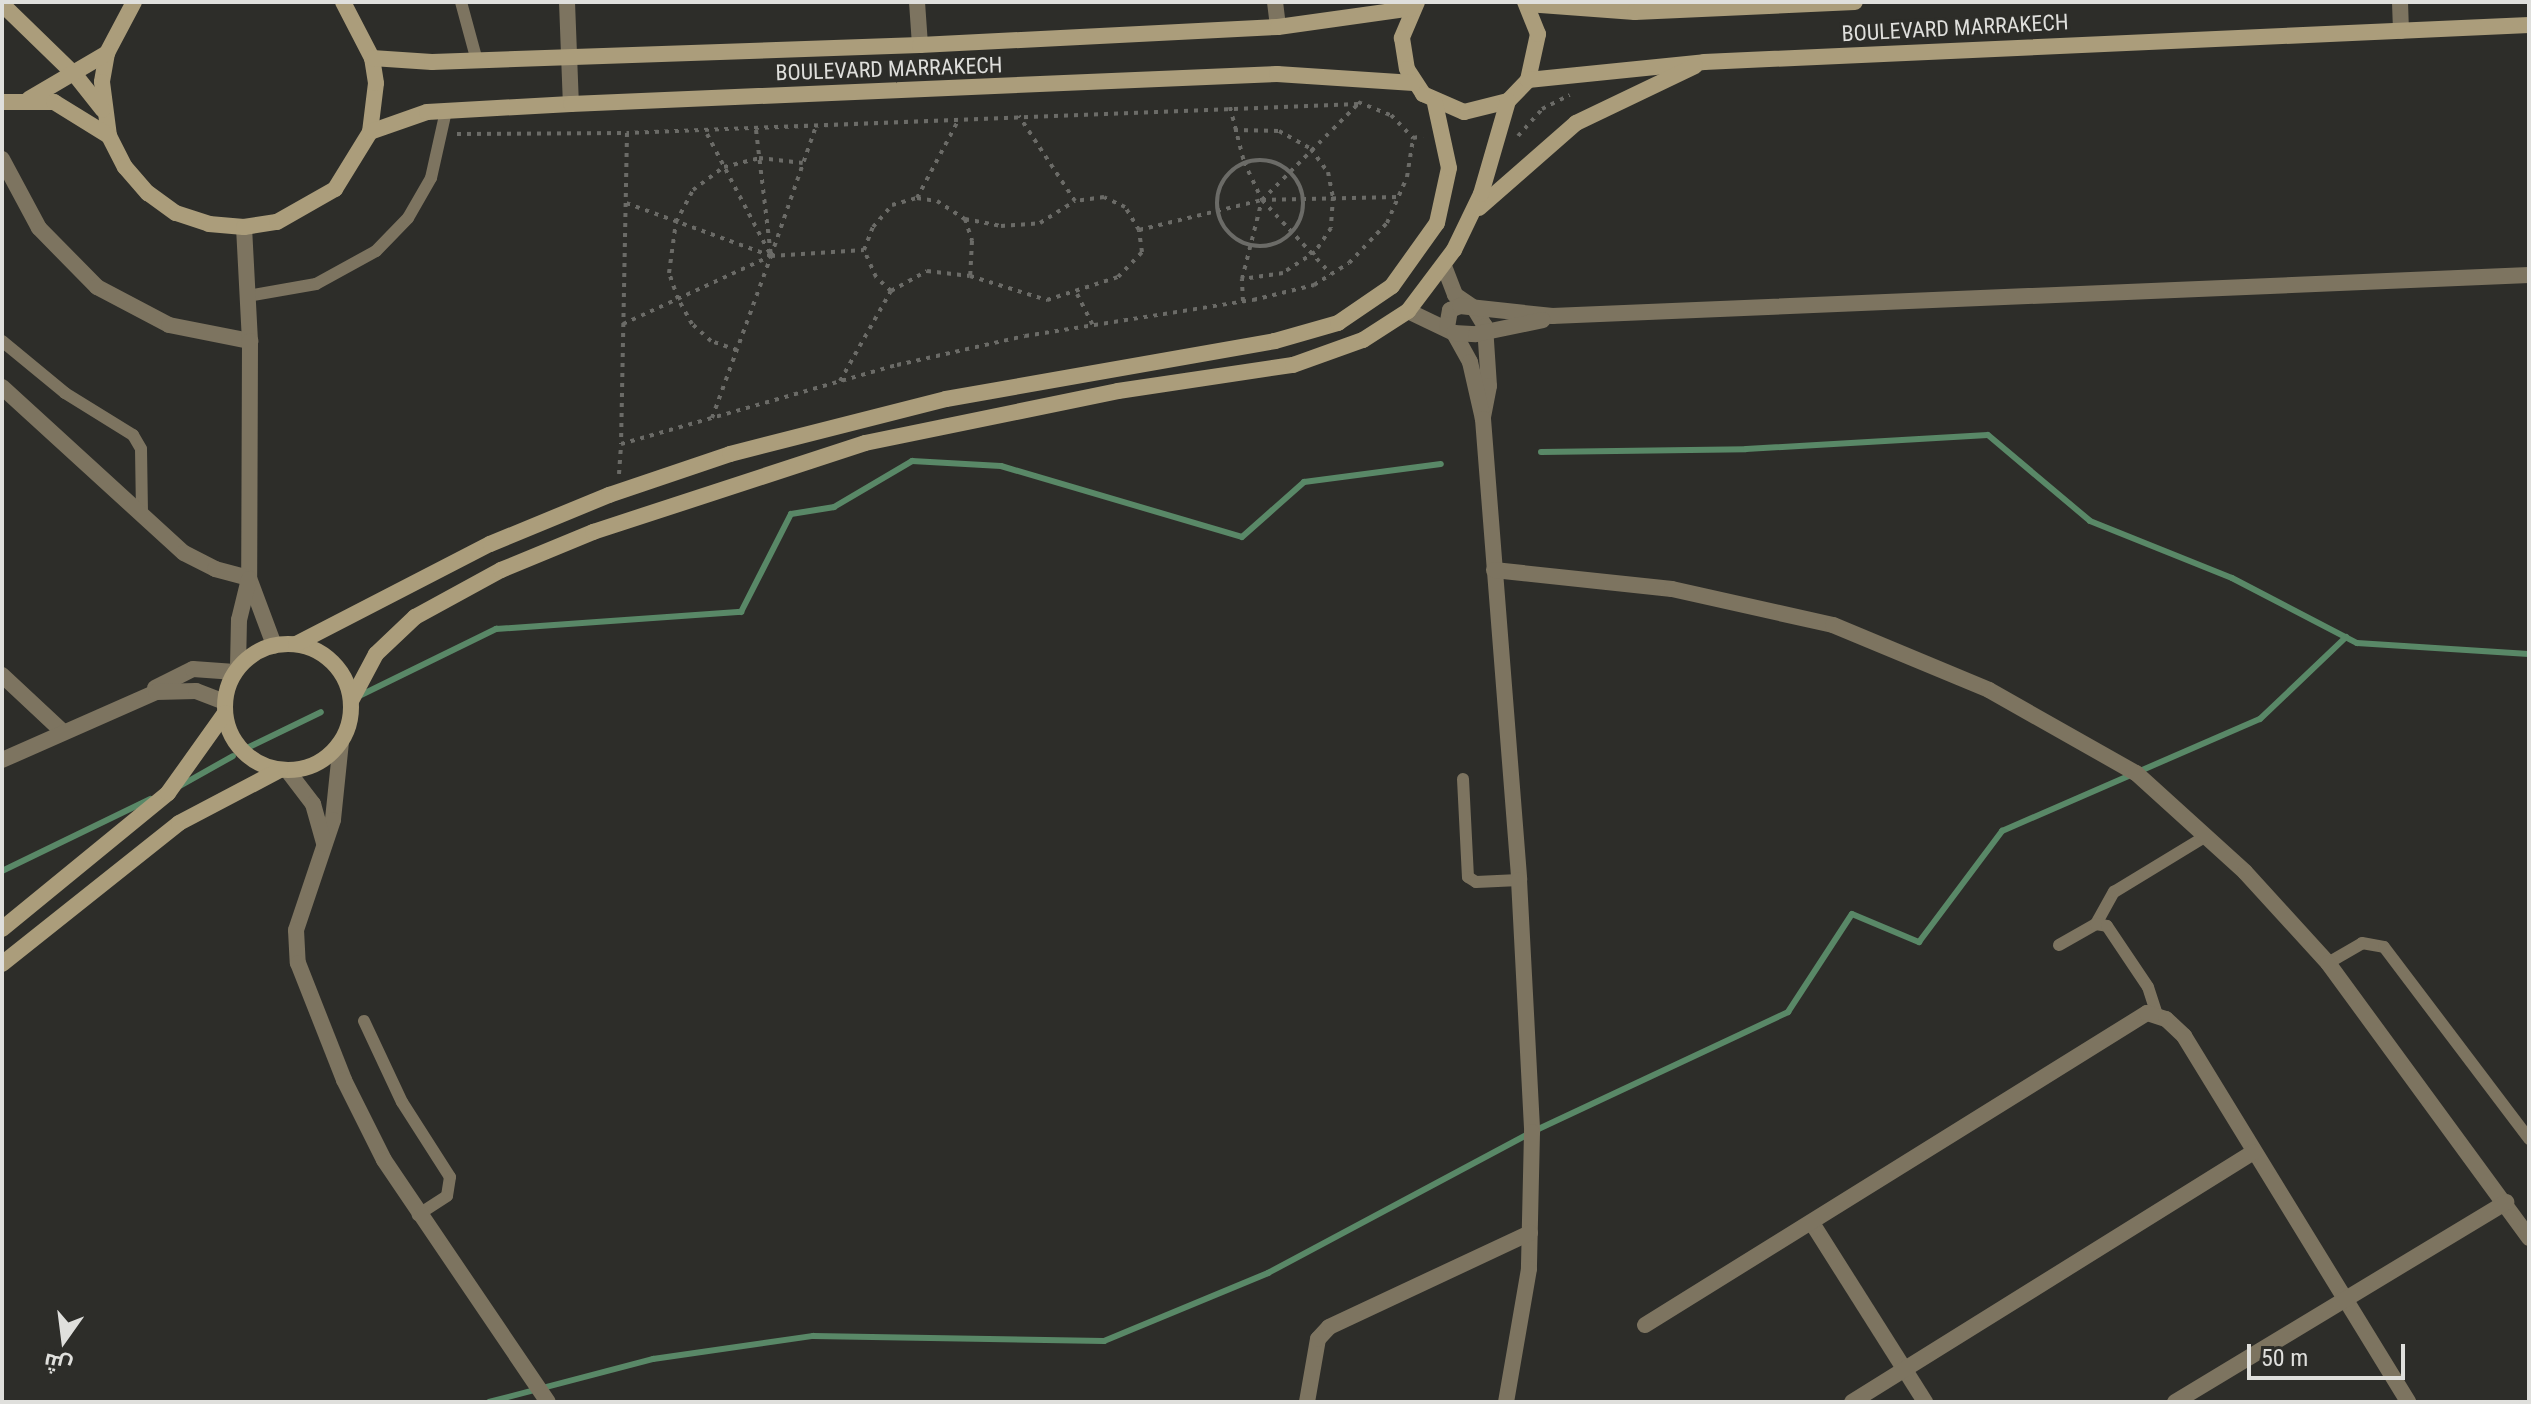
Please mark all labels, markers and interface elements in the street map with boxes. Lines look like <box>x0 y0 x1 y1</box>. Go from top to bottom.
street label: BOULEVARD MARRAKECH <box>1841 9 2069 47</box>
street label: BOULEVARD MARRAKECH <box>775 52 1003 86</box>
north arrow <box>24 1300 104 1380</box>
scale bar <box>2251 1328 2409 1378</box>
text: 50 m <box>2261 1344 2308 1372</box>
text: ش <box>41 1348 75 1379</box>

